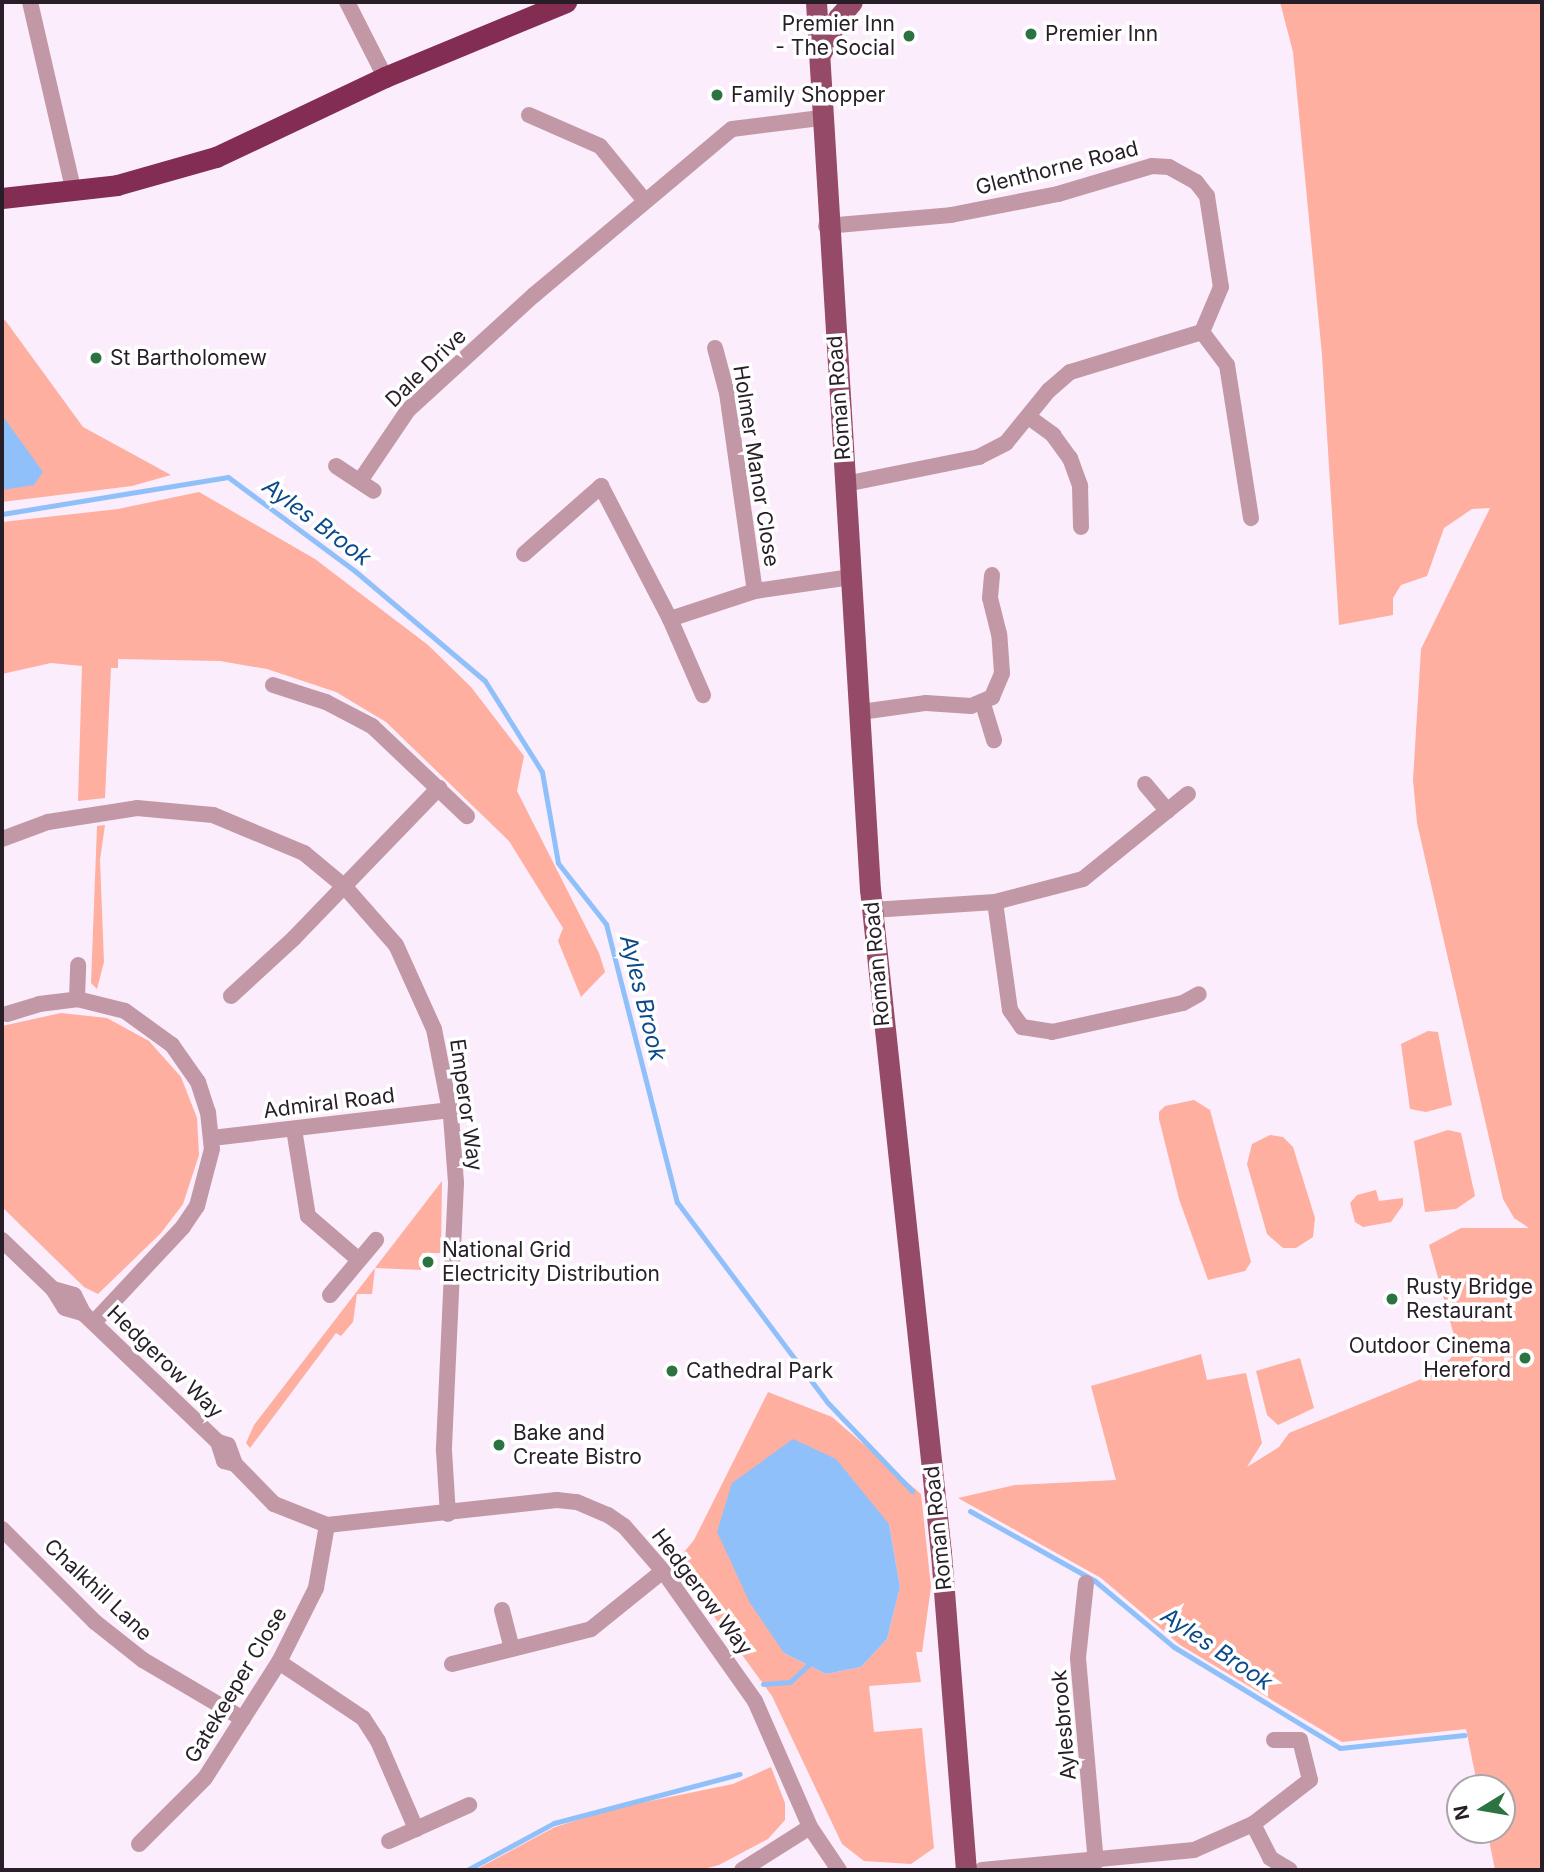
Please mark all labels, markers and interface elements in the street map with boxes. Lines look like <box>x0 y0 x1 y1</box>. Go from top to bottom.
place label: Premier Inn - The Social <box>775 11 895 61</box>
place label: Premier Inn <box>1045 21 1158 47</box>
marker: Premier Inn <box>1023 26 1039 42</box>
marker: Premier Inn - The Social <box>901 28 917 44</box>
place label: Family Shopper <box>731 82 885 108</box>
marker: Family Shopper <box>709 87 725 103</box>
street label: Glenthorne Road <box>973 136 1141 200</box>
street label: Dale Drive <box>380 323 472 413</box>
street label: Roman Road <box>822 335 856 461</box>
place label: St Bartholomew <box>110 345 267 371</box>
marker: St Bartholomew <box>88 350 104 366</box>
street label: Holmer Manor Close <box>728 363 784 569</box>
water label: Ayles Brook <box>257 472 377 572</box>
street label: Roman Road <box>859 901 895 1027</box>
water label: Ayles Brook <box>614 932 672 1064</box>
street label: Emperor Way <box>444 1037 488 1173</box>
street label: Admiral Road <box>262 1082 396 1124</box>
place label: National Grid Electricity Distribution <box>442 1237 660 1287</box>
marker: National Grid Electricity Distribution <box>420 1254 436 1270</box>
place label: Rusty Bridge Restaurant <box>1406 1274 1533 1324</box>
marker: Rusty Bridge Restaurant <box>1384 1291 1400 1307</box>
street label: Hedgerow Way <box>102 1300 228 1424</box>
place label: Outdoor Cinema Hereford <box>1349 1333 1511 1383</box>
marker: Outdoor Cinema Hereford <box>1517 1350 1533 1366</box>
place label: Cathedral Park <box>686 1358 833 1384</box>
marker: Cathedral Park <box>664 1363 680 1379</box>
place label: Bake and Create Bistro <box>513 1420 642 1470</box>
marker: Bake and Create Bistro <box>491 1437 507 1453</box>
street label: Roman Road <box>919 1465 957 1591</box>
street label: Hedgerow Way <box>646 1524 758 1660</box>
street label: Chalkhill Lane <box>39 1534 157 1646</box>
water label: Ayles Brook <box>1156 1602 1278 1696</box>
street label: Gatekeeper Close <box>180 1603 292 1767</box>
street label: Aylesbrook <box>1047 1669 1081 1781</box>
north arrow <box>1446 1774 1516 1844</box>
text: N <box>1449 1803 1475 1822</box>

